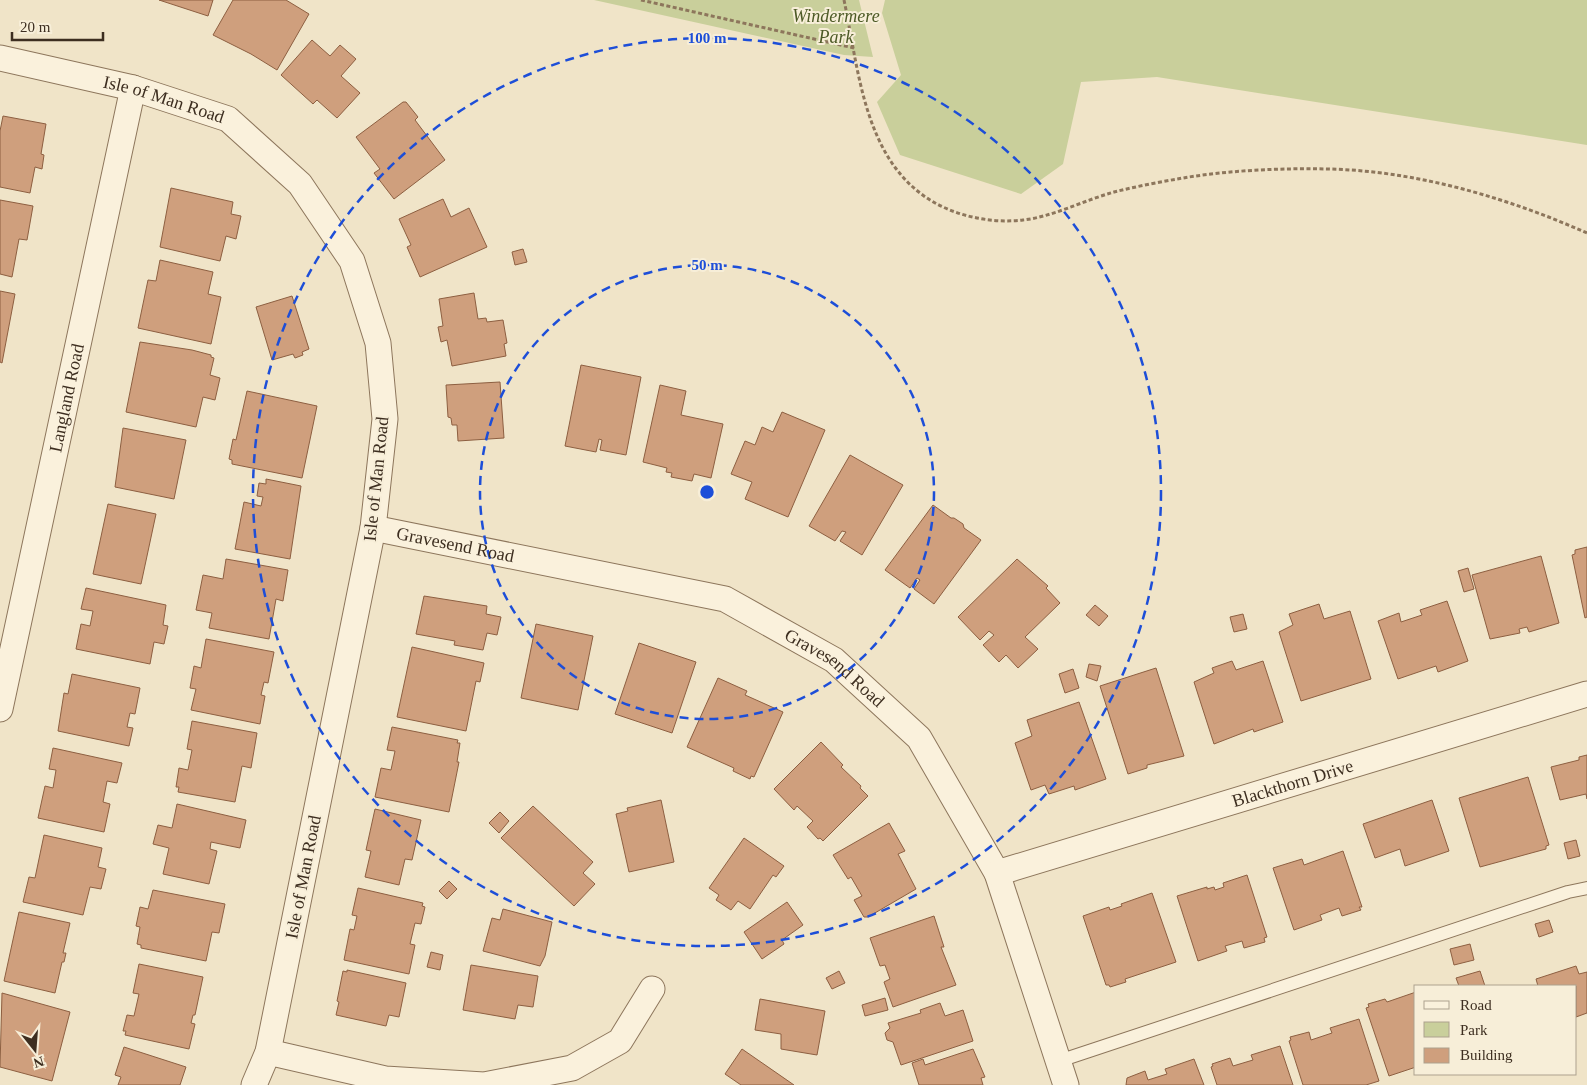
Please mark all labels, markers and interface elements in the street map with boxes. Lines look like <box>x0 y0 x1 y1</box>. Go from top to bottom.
park label: Windermere Park <box>792 6 880 47</box>
scale bar <box>12 10 104 42</box>
text: 20 m <box>20 19 51 35</box>
text: 100 m <box>688 30 727 46</box>
street label: Isle of Man Road <box>101 72 227 127</box>
text: 50 m <box>691 257 723 273</box>
street label: Langland Road <box>45 342 88 454</box>
street label: Isle of Man Road <box>359 416 393 542</box>
centre of rings <box>698 483 716 501</box>
street label: Gravesend Road <box>395 523 516 566</box>
street label: Gravesend Road <box>781 625 888 711</box>
street label: Blackthorn Drive <box>1230 755 1356 811</box>
street label: Isle of Man Road <box>281 814 325 940</box>
legend <box>1414 985 1577 1075</box>
text: Road <box>1460 997 1492 1013</box>
text: Park <box>1460 1022 1488 1038</box>
north arrow <box>10 1025 60 1075</box>
text: Building <box>1460 1047 1513 1063</box>
text: N <box>32 1053 46 1071</box>

